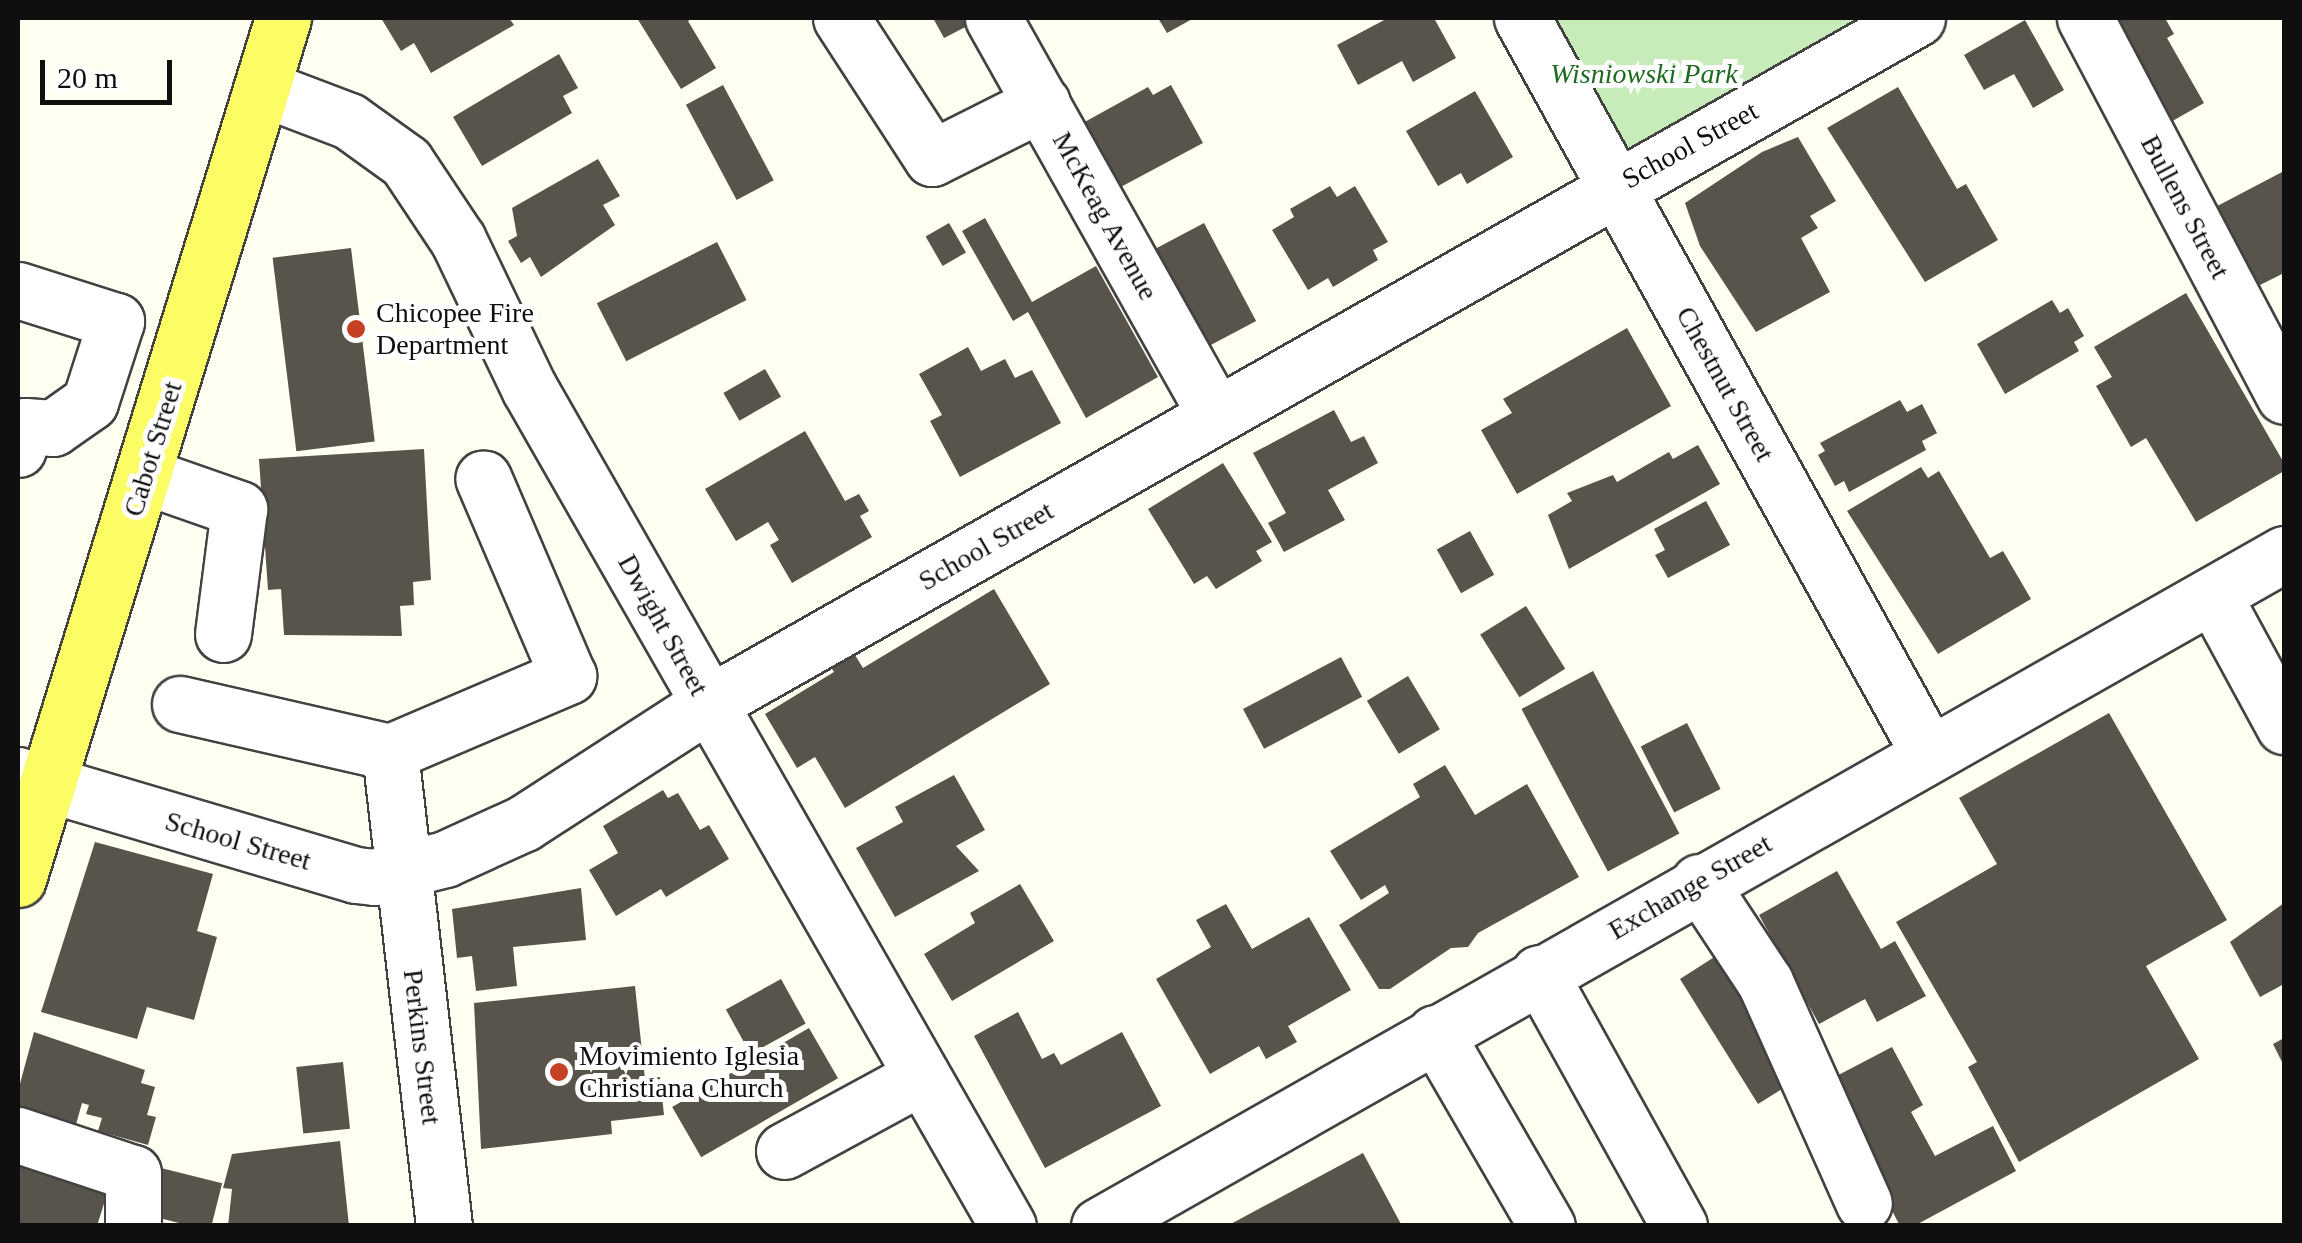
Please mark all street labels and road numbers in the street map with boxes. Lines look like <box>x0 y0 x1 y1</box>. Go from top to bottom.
street label: School Street <box>1616 94 1764 196</box>
street label: McKeag Avenue <box>1045 125 1165 307</box>
street label: Bullens Street <box>2133 129 2237 285</box>
street label: Chestnut Street <box>1669 301 1781 467</box>
street label: Cabot Street <box>117 378 189 520</box>
street label: School Street <box>913 494 1059 598</box>
street label: Dwight Street <box>610 548 716 702</box>
street label: School Street <box>161 804 315 878</box>
street label: Exchange Street <box>1602 827 1778 947</box>
street label: Perkins Street <box>396 967 448 1127</box>

